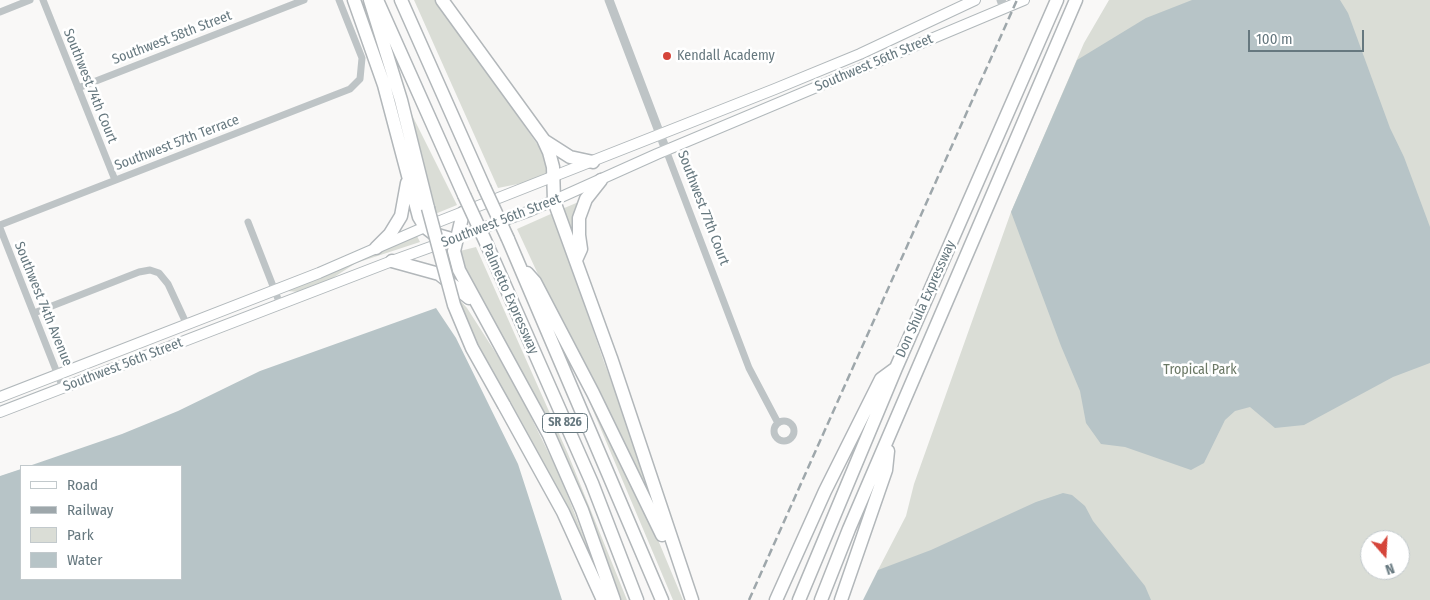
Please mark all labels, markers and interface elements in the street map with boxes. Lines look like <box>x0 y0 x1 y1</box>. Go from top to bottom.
street label: Southwest 58th Street <box>110 7 234 69</box>
scale bar <box>1250 20 1366 52</box>
street label: Southwest 74th Court <box>59 26 121 146</box>
text: 100 m <box>1256 30 1293 48</box>
street label: Southwest 56th Street <box>812 31 936 95</box>
place label: Kendall Academy <box>677 48 775 64</box>
marker: Kendall Academy <box>661 50 673 62</box>
street label: Southwest 57th Terrace <box>112 111 242 175</box>
street label: Southwest 77th Court <box>673 148 733 268</box>
street label: Southwest 56th Street <box>439 190 563 252</box>
street label: Don Shula Expressway <box>893 238 959 360</box>
street label: Southwest 74th Avenue <box>10 239 76 369</box>
street label: Palmetto Expressway <box>478 241 542 357</box>
street label: Southwest 56th Street <box>61 334 185 396</box>
park label: Tropical Park <box>1163 362 1237 378</box>
road number: SR 826 <box>542 413 588 432</box>
legend <box>20 465 182 580</box>
text: Road <box>67 476 98 494</box>
text: Railway <box>67 501 114 519</box>
text: Park <box>67 526 94 544</box>
north arrow <box>1360 530 1410 580</box>
text: Water <box>67 551 102 569</box>
text: N <box>1383 559 1396 578</box>

